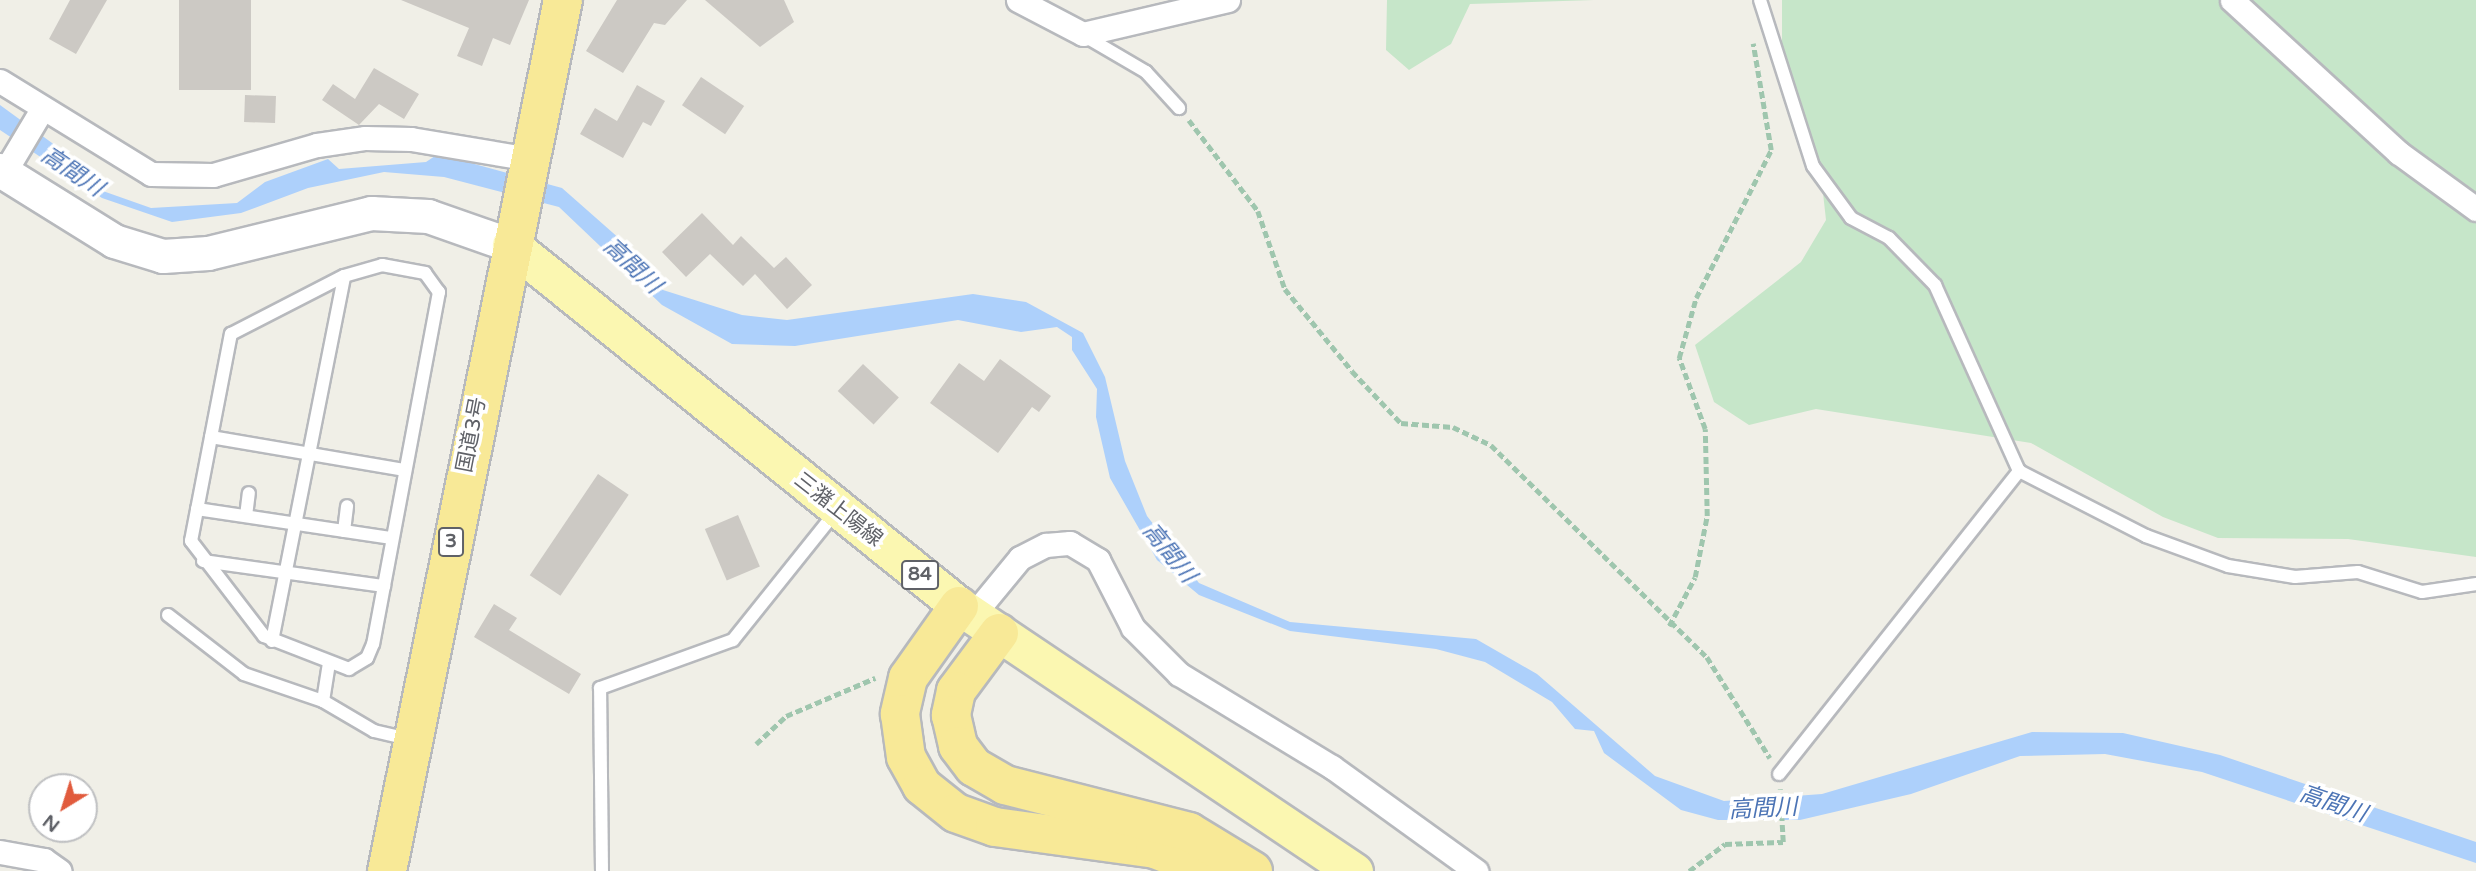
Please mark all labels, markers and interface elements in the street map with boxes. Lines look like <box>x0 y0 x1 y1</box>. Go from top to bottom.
water label: 高間川 <box>36 141 108 203</box>
water label: 高間川 <box>597 232 667 300</box>
street label: 国道3号 <box>452 395 492 475</box>
street label: 三潴上陽線 <box>789 468 887 552</box>
water label: 高間川 <box>1137 518 1201 588</box>
road number: 3 <box>437 526 465 558</box>
road number: 84 <box>901 560 939 590</box>
north arrow <box>28 773 98 843</box>
water label: 高間川 <box>2296 780 2370 828</box>
water label: 高間川 <box>1728 793 1798 825</box>
text: N <box>39 810 64 836</box>

